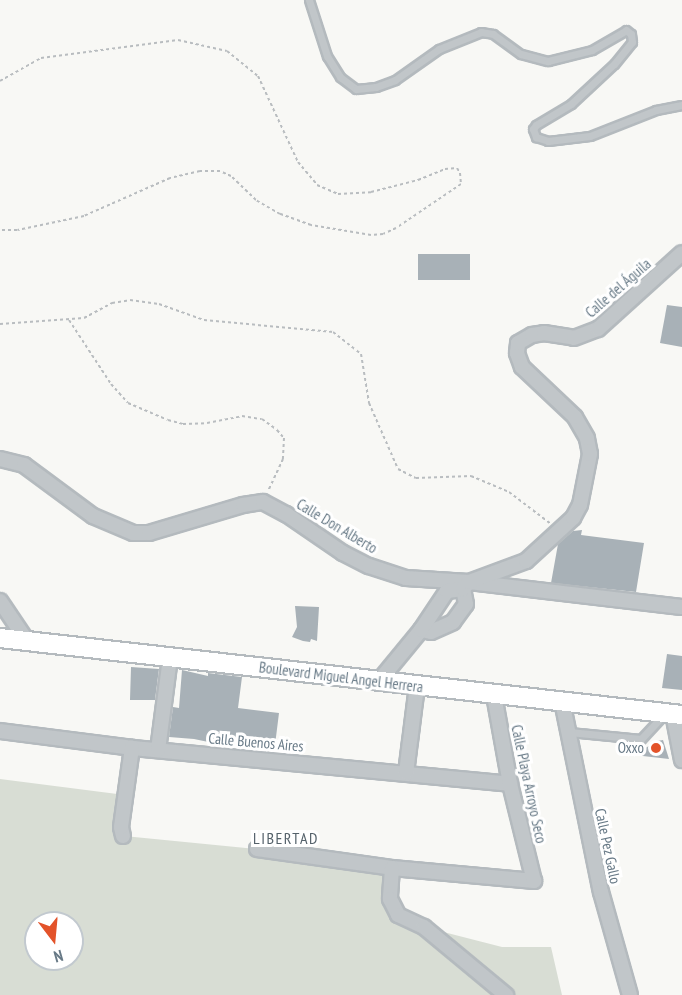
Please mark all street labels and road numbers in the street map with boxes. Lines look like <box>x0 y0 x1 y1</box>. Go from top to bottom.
street label: Calle del Águila <box>582 255 654 321</box>
street label: Calle Don Alberto <box>293 495 381 557</box>
street label: Boulevard Miguel Angel Herrera <box>258 658 424 696</box>
street label: Calle Playa Arroyo Seco <box>508 723 550 845</box>
street label: Calle Buenos Aires <box>207 729 305 755</box>
street label: Calle Pez Gallo <box>591 807 625 885</box>

